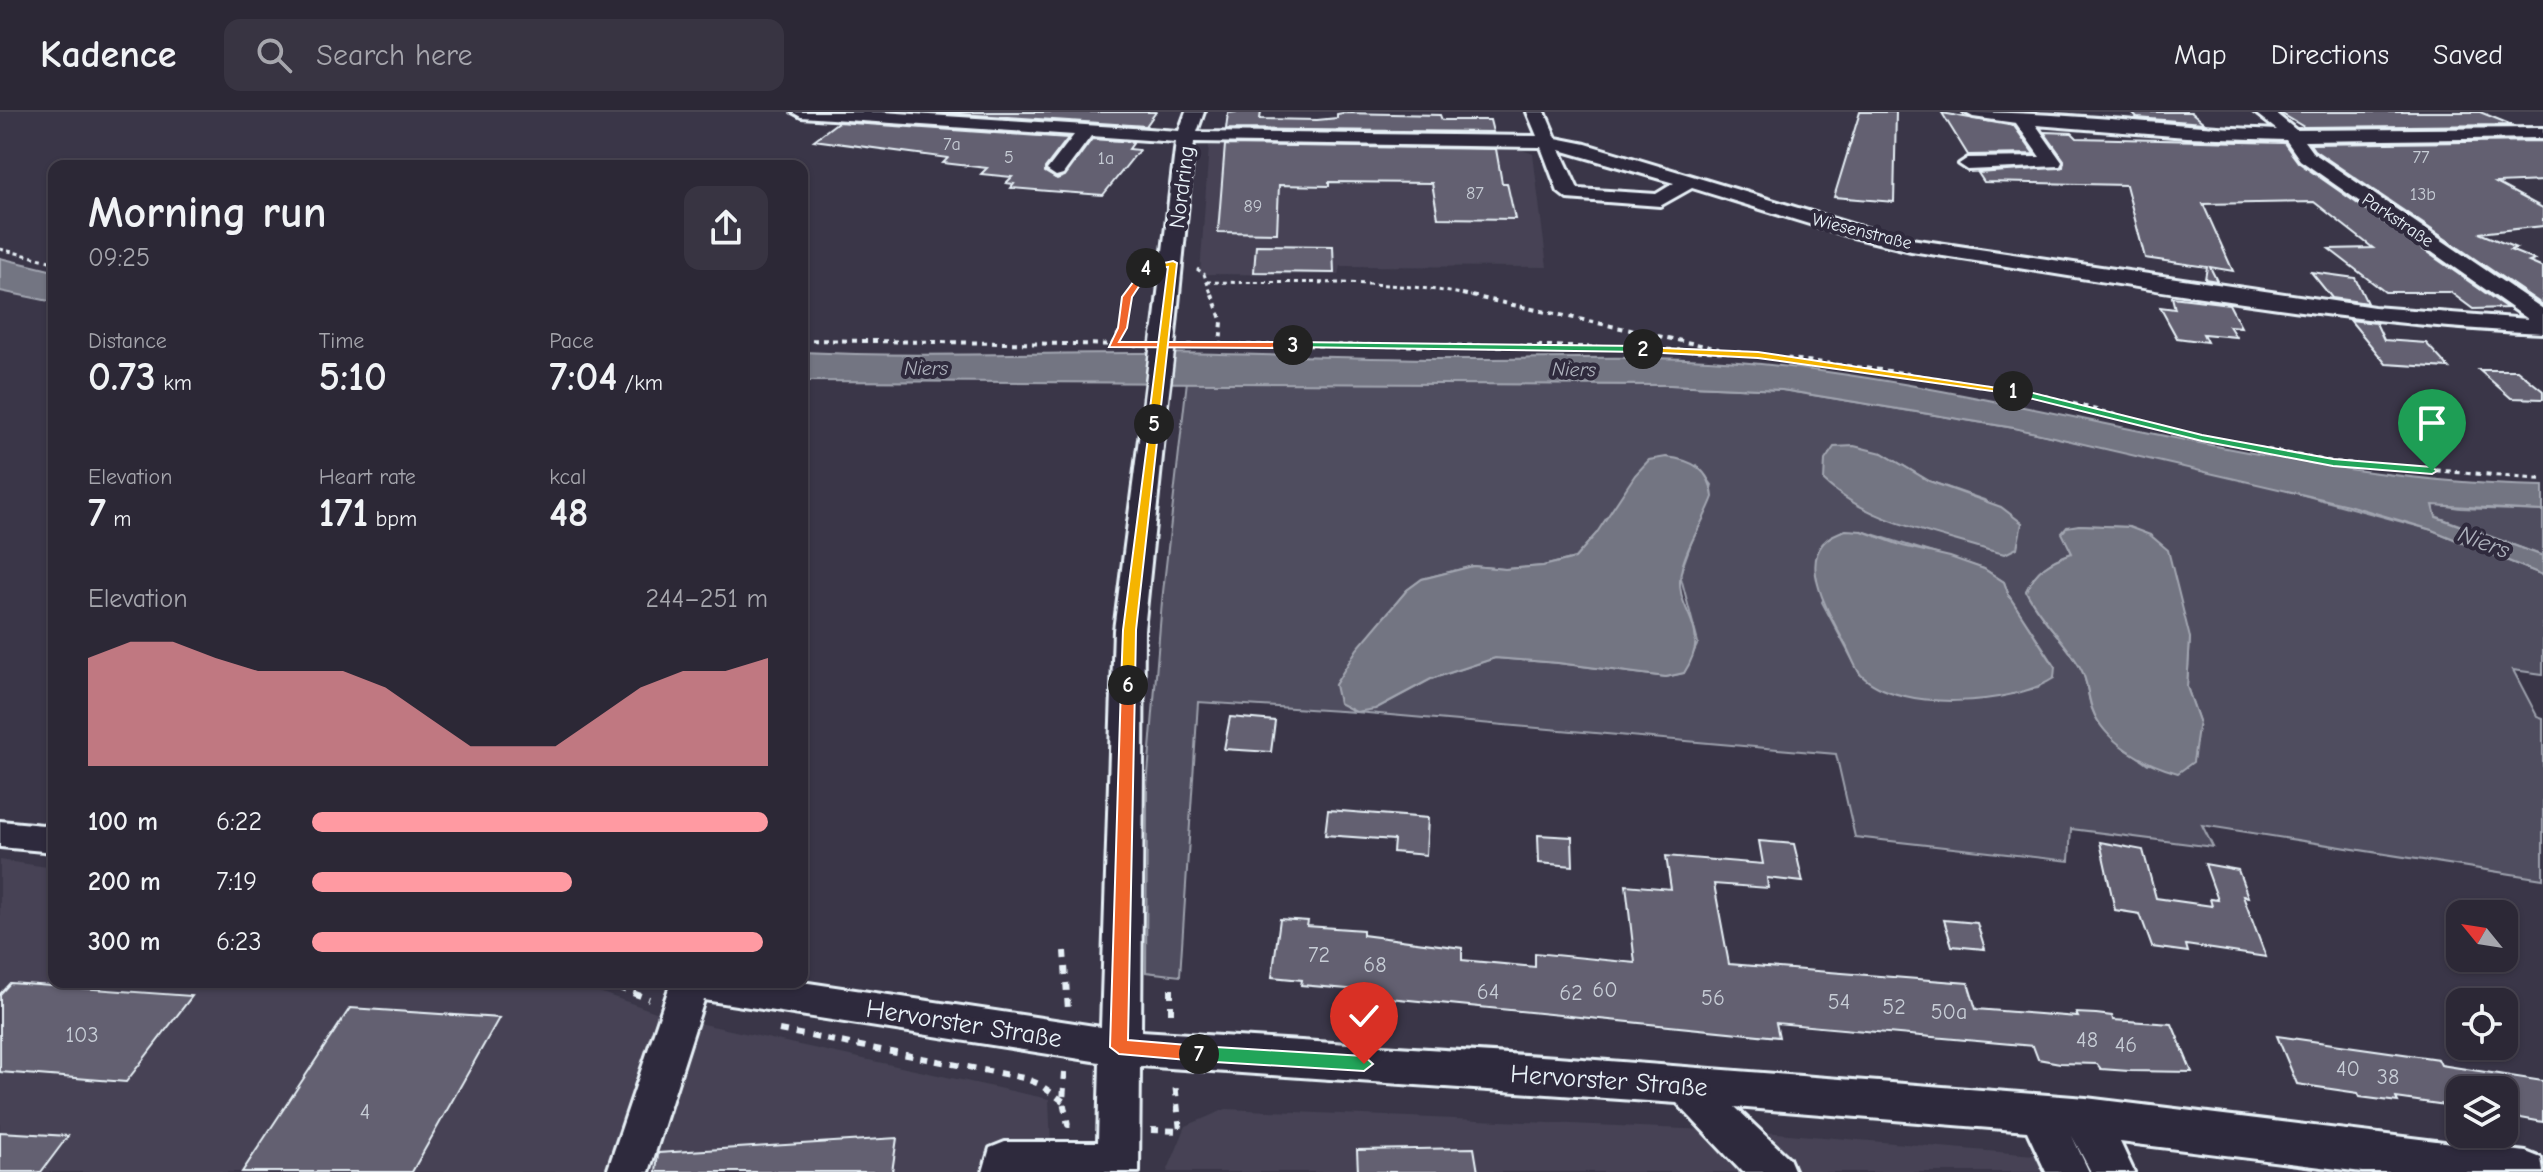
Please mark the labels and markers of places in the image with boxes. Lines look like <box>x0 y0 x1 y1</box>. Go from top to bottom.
pin: 4 <box>1126 248 1166 288</box>
pin: 3 <box>1273 325 1313 365</box>
pin: 2 <box>1623 329 1663 369</box>
pin: 1 <box>1993 371 2033 411</box>
pin <box>2398 389 2466 471</box>
pin: 5 <box>1134 404 1174 444</box>
pin: 6 <box>1108 665 1148 705</box>
pin <box>1330 982 1398 1064</box>
pin: 7 <box>1179 1034 1219 1074</box>

